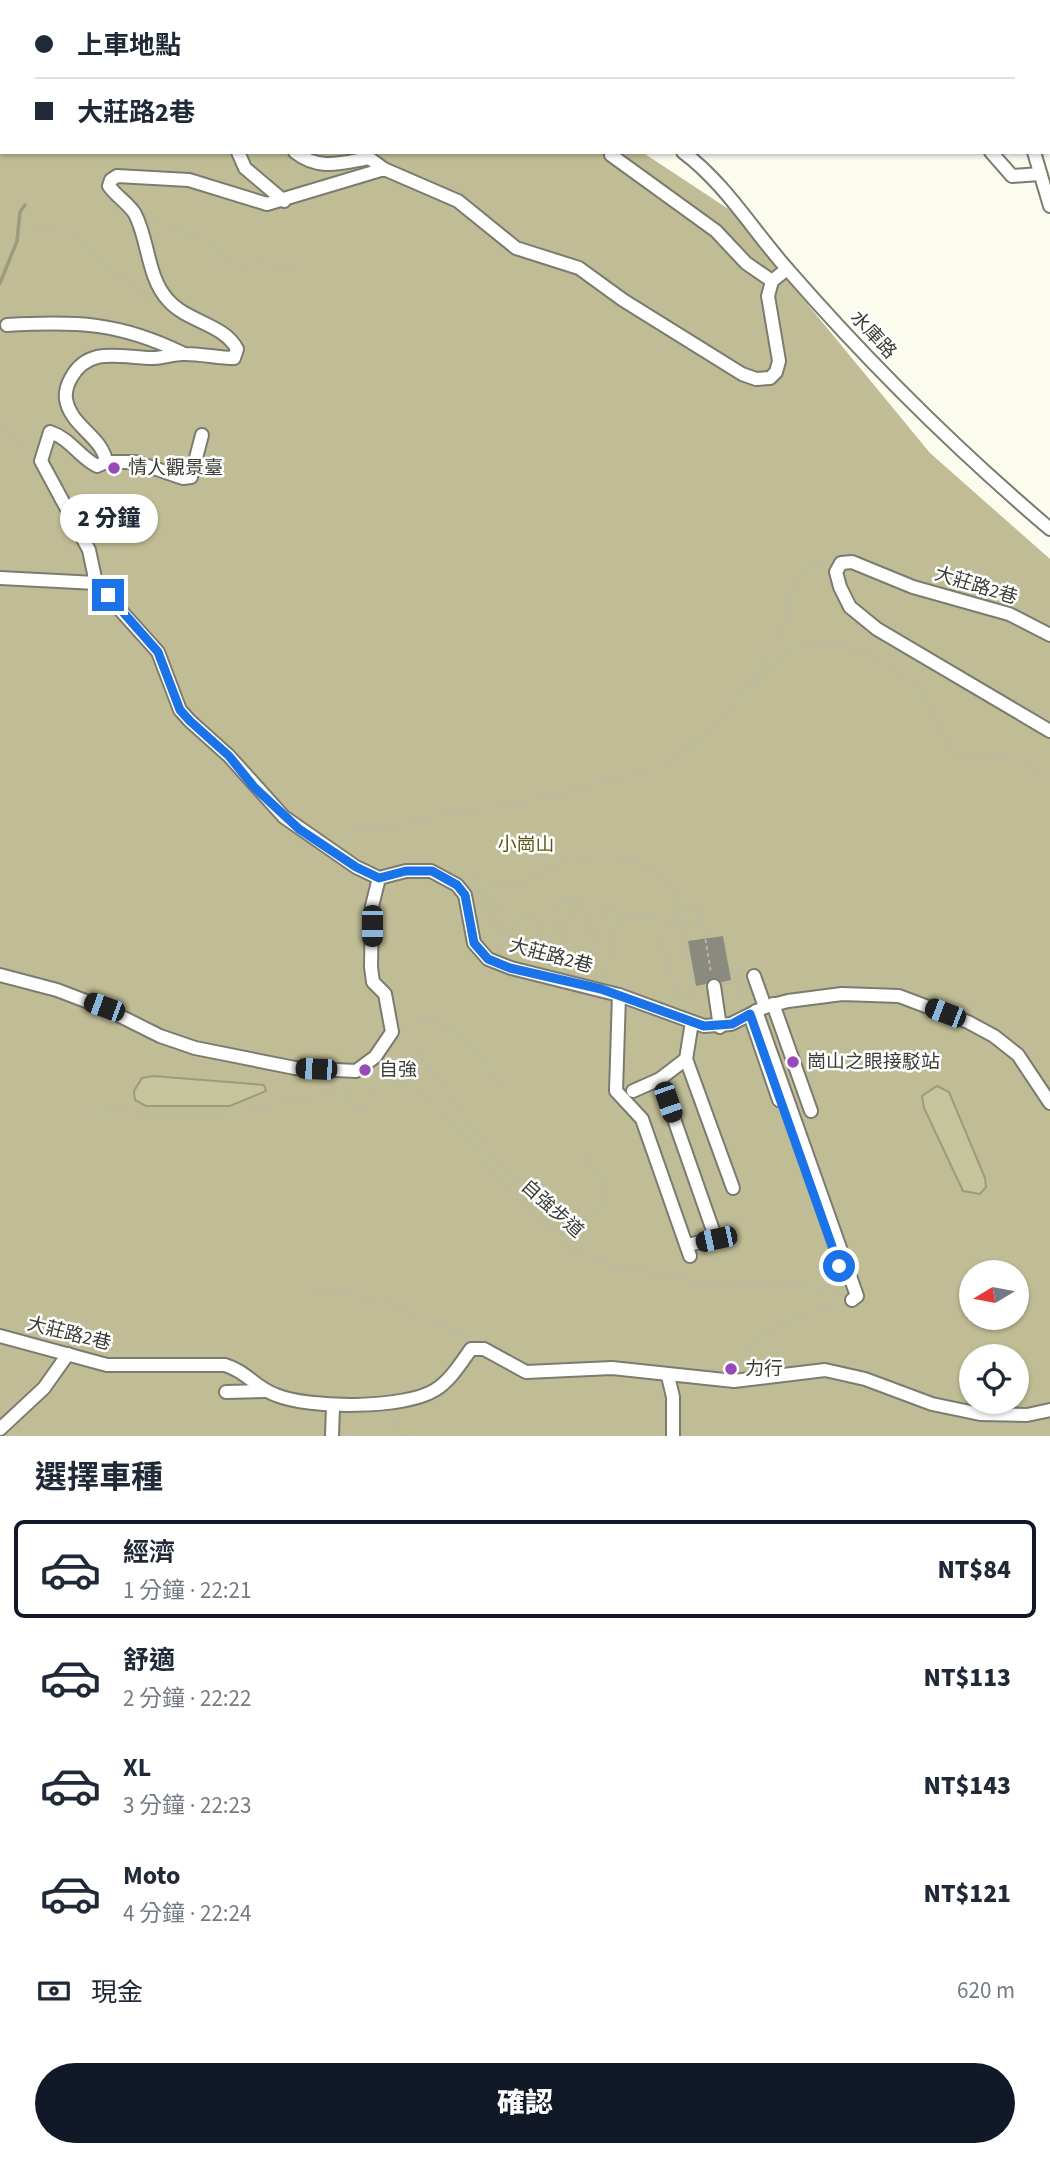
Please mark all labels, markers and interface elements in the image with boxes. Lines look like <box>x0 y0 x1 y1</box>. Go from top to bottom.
text: 上車地點 <box>77 27 181 64</box>
text: 大莊路2巷 <box>77 94 195 131</box>
street label: 水庫路 <box>844 305 902 365</box>
place label: 情人觀景臺 <box>128 455 223 482</box>
marker: 情人觀景臺 <box>106 460 122 476</box>
callout: 2 分鐘 <box>59 494 157 542</box>
text: 2 分鐘 <box>78 502 140 535</box>
street label: 大莊路2巷 <box>931 561 1021 611</box>
route end <box>92 579 124 611</box>
park label: 小崗山 <box>497 832 555 859</box>
car <box>362 905 383 947</box>
street label: 大莊路2巷 <box>506 932 596 980</box>
car <box>81 990 128 1024</box>
car <box>922 996 969 1030</box>
place label: 崗山之眼接駁站 <box>807 1049 940 1076</box>
marker: 崗山之眼接駁站 <box>785 1054 801 1070</box>
place label: 自強 <box>379 1057 417 1084</box>
car <box>295 1058 338 1080</box>
marker: 自強 <box>357 1062 373 1078</box>
car <box>652 1079 685 1125</box>
street label: 自強步道 <box>515 1174 589 1244</box>
car <box>694 1224 739 1254</box>
route start <box>823 1250 855 1282</box>
north arrow <box>959 1260 1029 1330</box>
map controls <box>959 1260 1029 1414</box>
street label: 大莊路2巷 <box>24 1311 114 1357</box>
button: locate <box>959 1344 1029 1414</box>
place label: 力行 <box>745 1356 783 1383</box>
marker: 力行 <box>723 1361 739 1377</box>
text: 選擇車種 <box>35 1455 163 1501</box>
text: 經濟 <box>123 1534 175 1571</box>
icon: car <box>39 1538 102 1601</box>
text: NT$84 <box>937 1551 1011 1588</box>
text: 1 分鐘 · 22:21 <box>123 1574 251 1607</box>
text: 舒適 <box>123 1642 175 1679</box>
icon: car <box>39 1646 102 1709</box>
text: NT$113 <box>924 1659 1011 1696</box>
text: 2 分鐘 · 22:22 <box>123 1682 251 1715</box>
text: XL <box>123 1749 151 1786</box>
icon: car <box>39 1754 102 1817</box>
text: NT$143 <box>924 1767 1011 1804</box>
text: 3 分鐘 · 22:23 <box>123 1789 251 1822</box>
text: Moto <box>123 1857 180 1894</box>
icon: car <box>39 1862 102 1925</box>
text: NT$121 <box>924 1875 1011 1912</box>
text: 4 分鐘 · 22:24 <box>123 1897 251 1930</box>
icon: cash <box>35 1972 73 2010</box>
text: 現金 <box>91 1974 143 2011</box>
text: 620 m <box>957 1974 1015 2007</box>
button: 確認 <box>35 2063 1015 2143</box>

